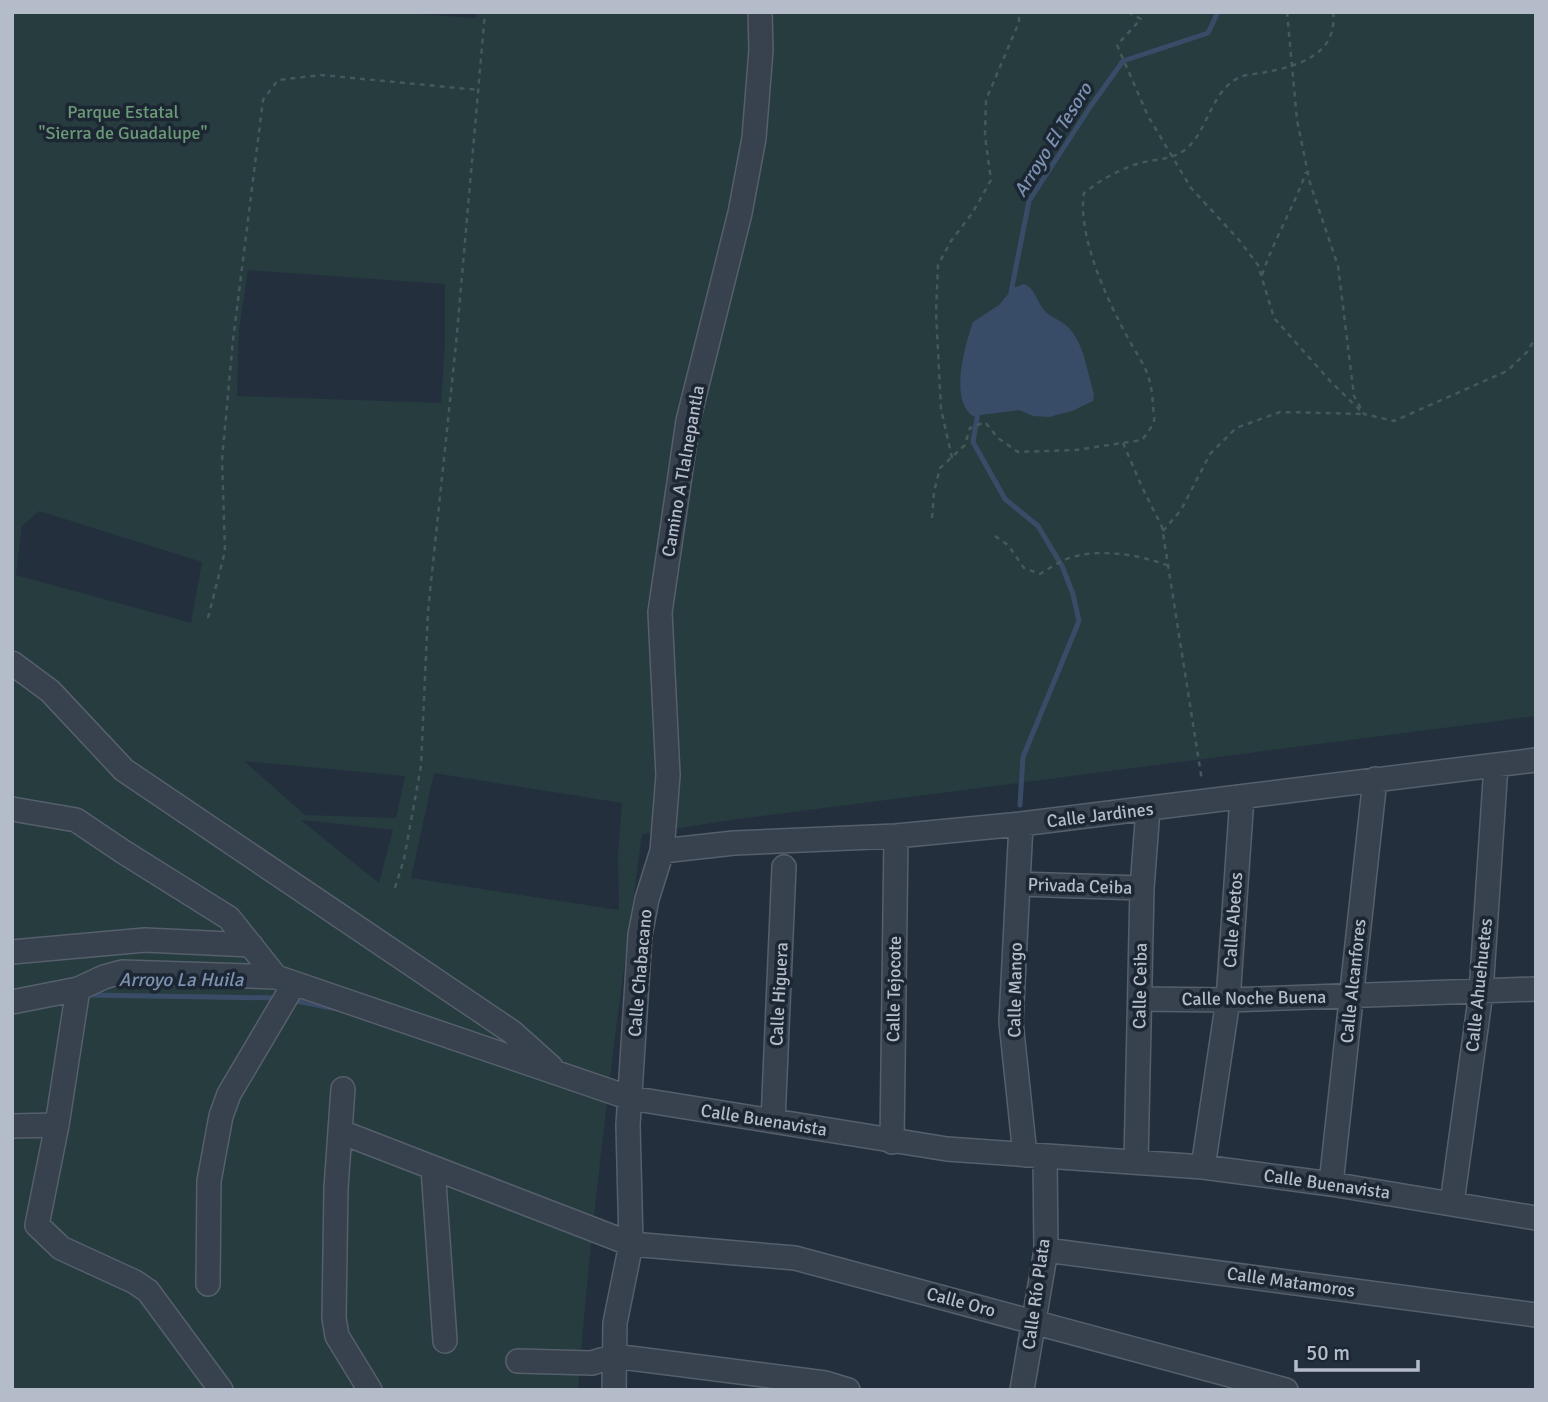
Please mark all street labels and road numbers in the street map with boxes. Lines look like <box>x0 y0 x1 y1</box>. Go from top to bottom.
street label: Camino A Tlalnepantla <box>657 383 709 559</box>
street label: Calle Jardines <box>1045 798 1155 832</box>
street label: Calle Abetos <box>1219 871 1247 969</box>
street label: Privada Ceiba <box>1027 873 1133 899</box>
street label: Calle Chabacano <box>623 908 657 1038</box>
street label: Calle Ahuehuetes <box>1461 917 1497 1053</box>
street label: Calle Alcanfores <box>1336 918 1370 1044</box>
street label: Calle Tejocote <box>882 936 906 1042</box>
street label: Calle Higuera <box>765 941 793 1047</box>
street label: Calle Mango <box>1003 942 1027 1038</box>
street label: Calle Ceiba <box>1128 943 1152 1029</box>
street label: Calle Noche Buena <box>1182 986 1326 1010</box>
street label: Calle Buenavista <box>699 1099 829 1141</box>
street label: Calle Buenavista <box>1262 1164 1392 1204</box>
street label: Calle Río Plata <box>1017 1237 1055 1351</box>
street label: Calle Matamoros <box>1226 1262 1357 1302</box>
street label: Calle Oro <box>924 1282 998 1322</box>

